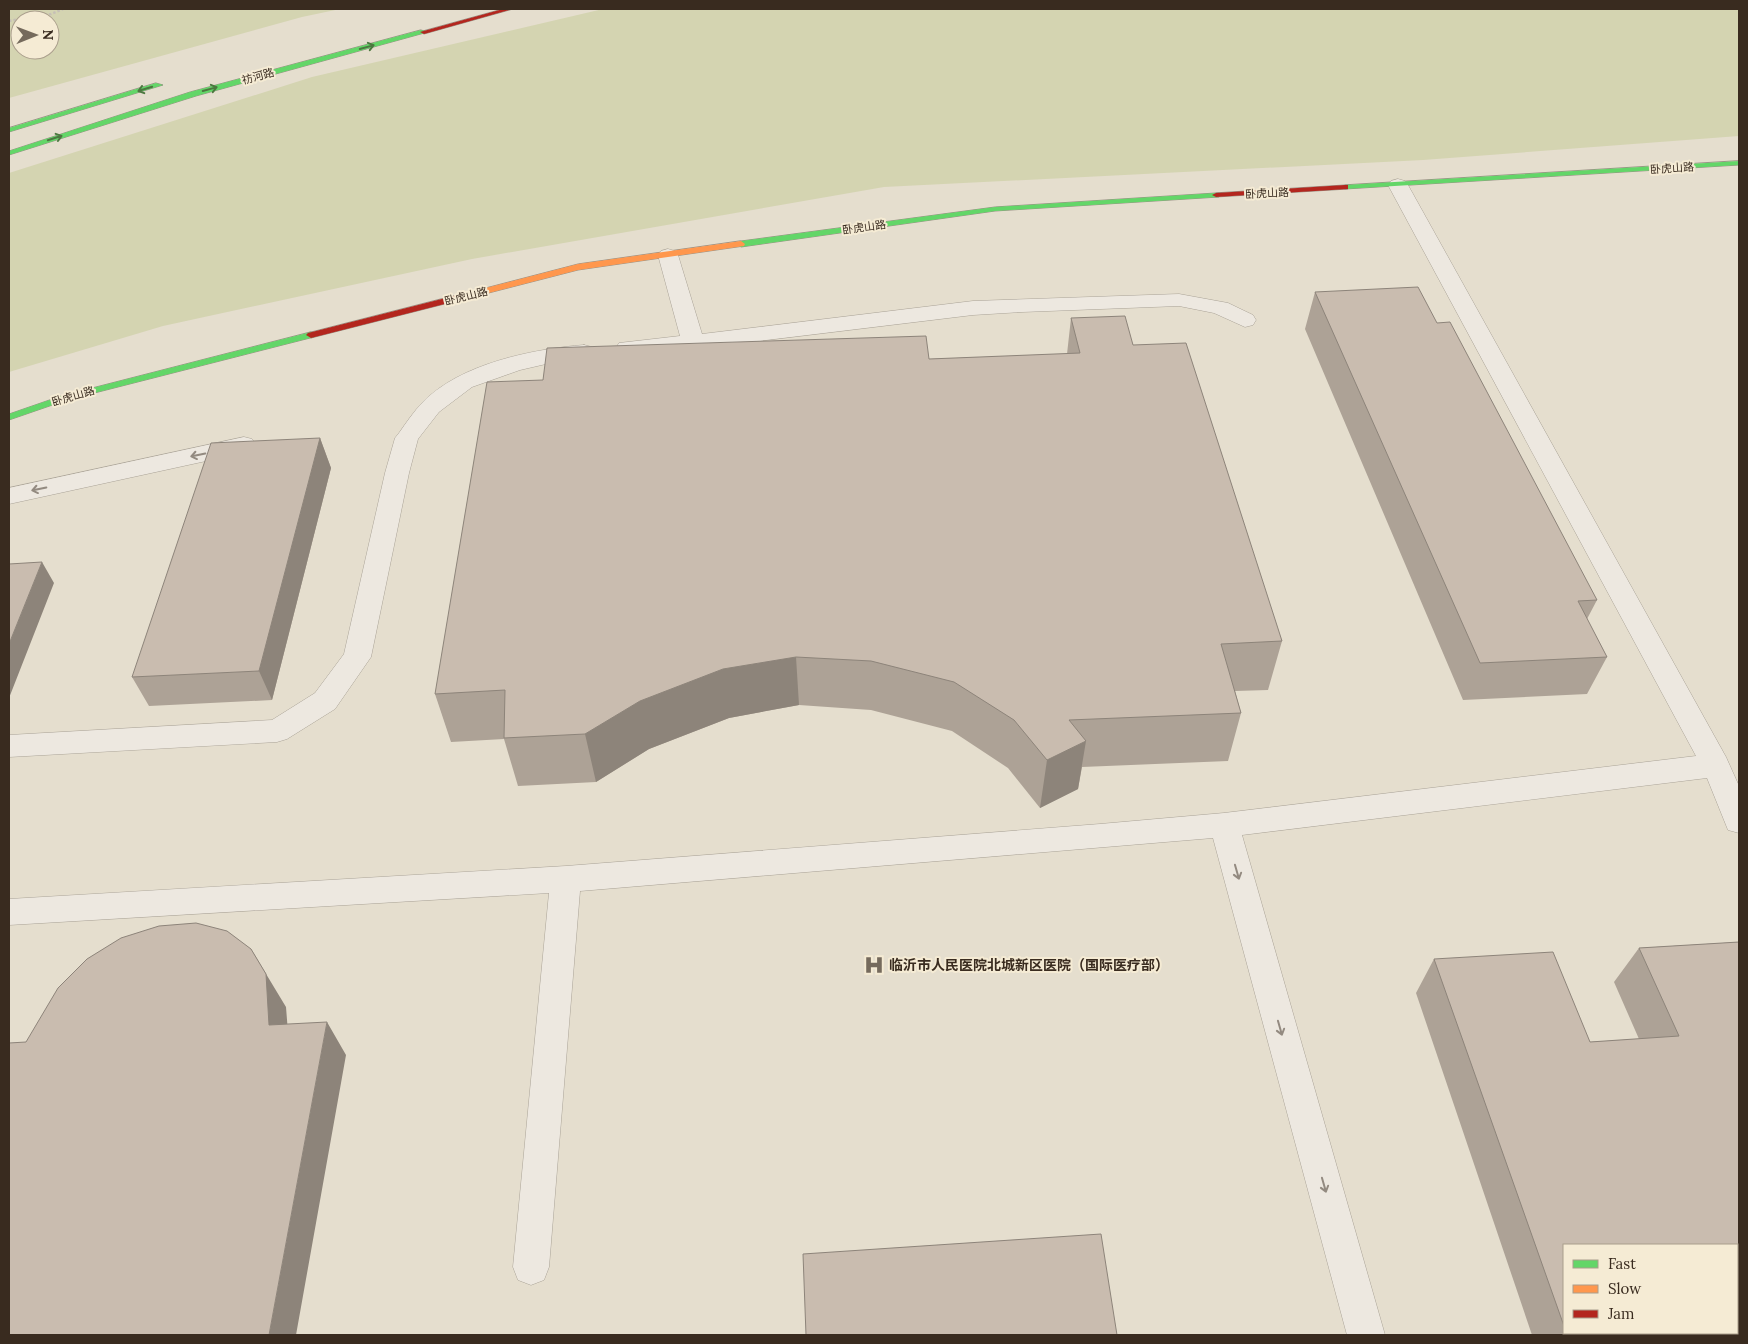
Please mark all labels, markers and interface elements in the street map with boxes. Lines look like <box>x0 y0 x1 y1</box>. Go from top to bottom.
north arrow <box>10 10 60 60</box>
text: N <box>39 29 57 41</box>
one-way arrow <box>359 42 375 51</box>
street label: 祊河路 <box>240 65 276 87</box>
one-way arrow <box>202 84 218 93</box>
one-way arrow <box>137 85 153 95</box>
one-way arrow <box>47 133 62 142</box>
street label: 卧虎山路 <box>1650 159 1694 177</box>
street label: 卧虎山路 <box>1245 185 1289 201</box>
street label: 卧虎山路 <box>841 217 887 237</box>
street label: 卧虎山路 <box>443 284 489 308</box>
street label: 卧虎山路 <box>50 383 96 409</box>
one-way arrow <box>190 451 206 460</box>
one-way arrow <box>31 485 47 495</box>
one-way arrow <box>1232 864 1242 880</box>
hospital icon: 临沂市人民医院北城新区医院（国际医疗部） <box>863 954 885 976</box>
place label: 临沂市人民医院北城新区医院（国际医疗部） <box>889 956 1169 974</box>
one-way arrow <box>1276 1020 1286 1036</box>
one-way arrow <box>1320 1176 1330 1192</box>
legend <box>1563 1244 1738 1334</box>
text: Fast <box>1608 1254 1636 1273</box>
text: Slow <box>1608 1279 1641 1298</box>
text: Jam <box>1607 1304 1635 1323</box>

